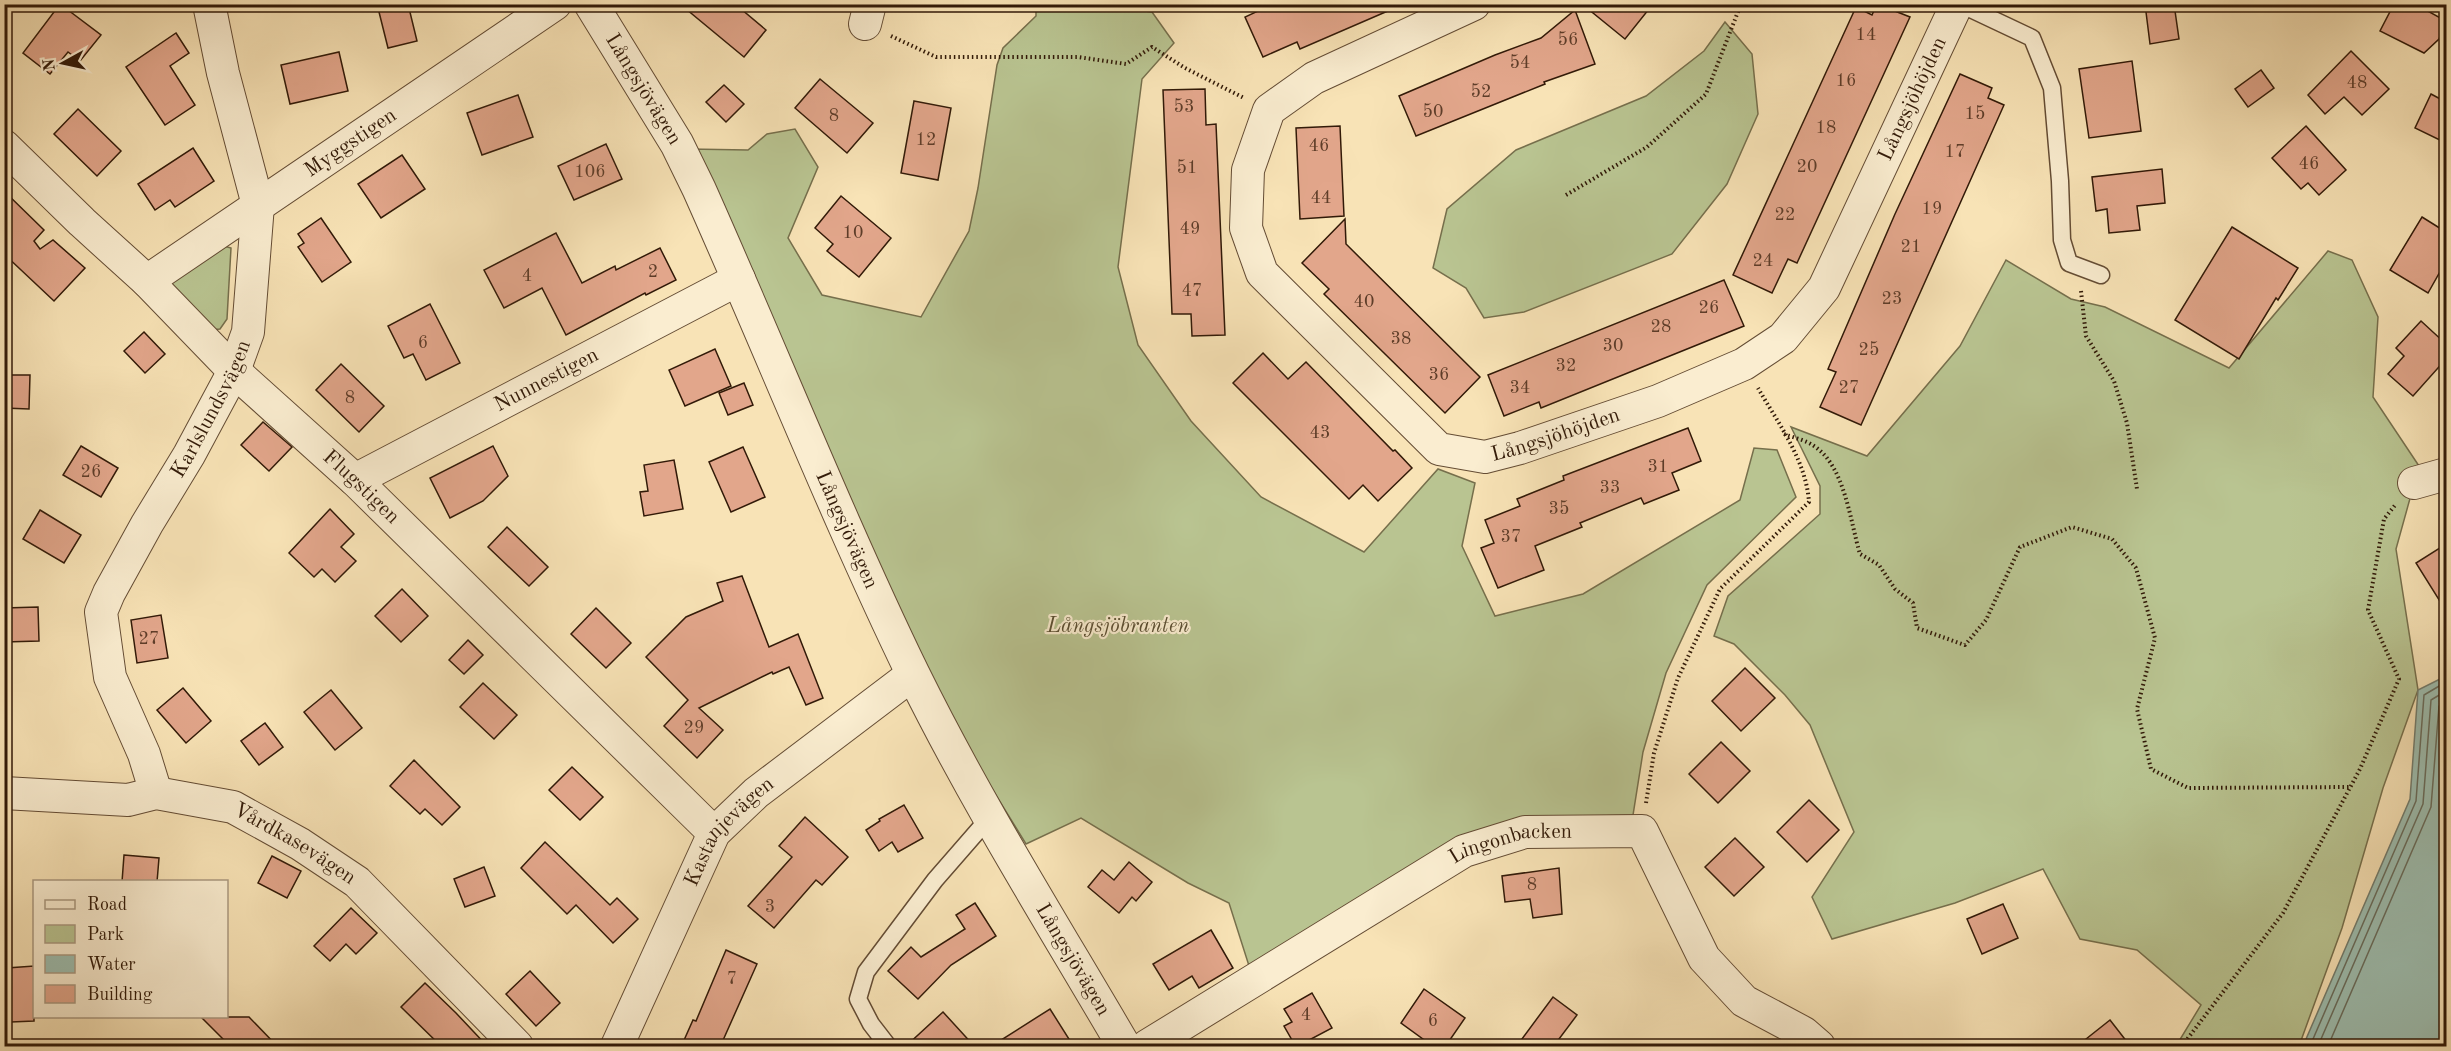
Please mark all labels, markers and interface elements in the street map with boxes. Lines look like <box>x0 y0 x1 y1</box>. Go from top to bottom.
house number: 14 <box>1856 26 1876 44</box>
street label: Långsjövägen <box>601 30 685 149</box>
house number: 56 <box>1558 31 1578 49</box>
north arrow <box>33 33 93 93</box>
street label: Långsjöhöjden <box>1875 34 1950 164</box>
house number: 54 <box>1510 54 1530 72</box>
text: N <box>41 57 59 72</box>
house number: 16 <box>1836 72 1856 90</box>
house number: 48 <box>2347 74 2367 92</box>
house number: 52 <box>1471 83 1491 101</box>
house number: 53 <box>1174 98 1194 116</box>
house number: 50 <box>1423 103 1443 121</box>
street label: Myggstigen <box>301 104 400 181</box>
house number: 15 <box>1965 105 1985 123</box>
house number: 8 <box>829 107 839 125</box>
house number: 18 <box>1816 119 1836 137</box>
house number: 12 <box>916 131 936 149</box>
house number: 46 <box>1309 137 1329 155</box>
house number: 17 <box>1945 143 1965 161</box>
house number: 46 <box>2299 155 2319 173</box>
house number: 20 <box>1797 158 1817 176</box>
house number: 51 <box>1177 159 1197 177</box>
house number: 106 <box>574 163 606 181</box>
house number: 44 <box>1311 189 1331 207</box>
house number: 19 <box>1922 200 1942 218</box>
house number: 22 <box>1775 206 1795 224</box>
house number: 49 <box>1180 220 1200 238</box>
house number: 10 <box>843 224 863 242</box>
house number: 21 <box>1901 238 1921 256</box>
house number: 24 <box>1753 252 1773 270</box>
house number: 2 <box>648 263 658 281</box>
house number: 4 <box>522 267 532 285</box>
house number: 47 <box>1182 282 1202 300</box>
house number: 23 <box>1882 290 1902 308</box>
house number: 40 <box>1354 293 1374 311</box>
house number: 26 <box>1699 299 1719 317</box>
house number: 28 <box>1651 318 1671 336</box>
house number: 38 <box>1391 330 1411 348</box>
house number: 6 <box>418 334 428 352</box>
street label: Karlslundsvägen <box>167 337 255 482</box>
house number: 30 <box>1603 337 1623 355</box>
house number: 25 <box>1859 341 1879 359</box>
street label: Nunnestigen <box>491 344 602 416</box>
house number: 32 <box>1556 357 1576 375</box>
house number: 36 <box>1429 366 1449 384</box>
house number: 34 <box>1510 379 1530 397</box>
house number: 27 <box>1839 379 1859 397</box>
house number: 8 <box>345 389 355 407</box>
street label: Långsjöhöjden <box>1489 404 1622 465</box>
house number: 43 <box>1310 424 1330 442</box>
street label: Flugstigen <box>319 446 404 528</box>
house number: 31 <box>1648 458 1668 476</box>
house number: 26 <box>81 463 101 481</box>
street label: Långsjövägen <box>812 468 882 592</box>
house number: 33 <box>1600 479 1620 497</box>
house number: 35 <box>1549 500 1569 518</box>
house number: 37 <box>1501 528 1521 546</box>
park label: Långsjöbranten <box>1046 616 1189 637</box>
house number: 27 <box>139 630 159 648</box>
house number: 29 <box>684 719 704 737</box>
street label: Kastanjevägen <box>681 773 778 890</box>
street label: Vårdkasevägen <box>230 799 360 889</box>
street label: Lingonbacken <box>1445 821 1572 868</box>
house number: 8 <box>1527 876 1537 894</box>
legend <box>33 880 228 1018</box>
text: Road <box>87 896 127 914</box>
house number: 3 <box>765 898 775 916</box>
street label: Långsjövägen <box>1032 900 1114 1019</box>
text: Park <box>87 926 124 944</box>
text: Water <box>87 956 136 974</box>
house number: 7 <box>727 970 737 988</box>
text: Building <box>87 986 153 1004</box>
house number: 4 <box>1301 1006 1311 1024</box>
house number: 6 <box>1428 1012 1438 1030</box>

